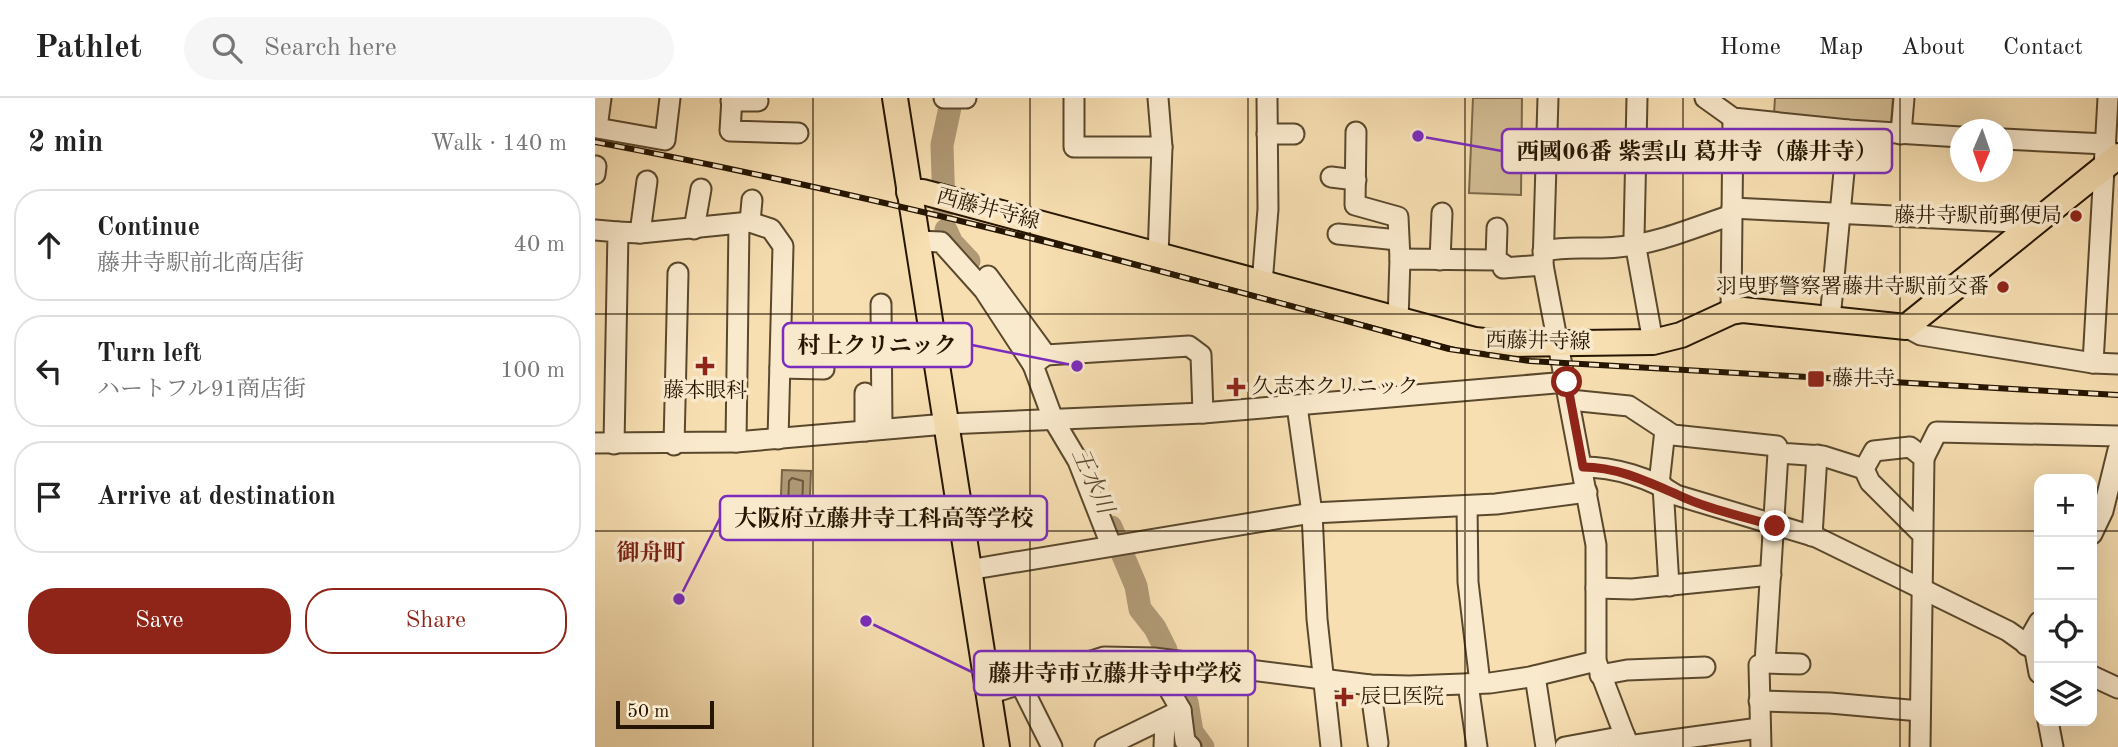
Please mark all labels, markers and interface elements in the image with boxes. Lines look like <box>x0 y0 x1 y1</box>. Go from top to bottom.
search box <box>184 17 674 80</box>
icon: search <box>208 29 246 67</box>
text: Pathlet <box>35 32 142 65</box>
text: Search here <box>264 35 397 61</box>
text: Home <box>1720 36 1781 60</box>
text: Map <box>1819 36 1863 60</box>
text: About <box>1901 36 1965 60</box>
text: Contact <box>2003 36 2083 60</box>
north arrow <box>1950 119 2013 182</box>
text: 2 min <box>28 128 103 158</box>
callout: 西國06番 紫雲山 葛井寺（藤井寺） <box>1502 129 1892 173</box>
text: Walk · 140 m <box>431 132 567 155</box>
text: 西國06番 紫雲山 葛井寺（藤井寺） <box>1516 139 1878 164</box>
street label: 西藤井寺線 <box>935 184 1042 234</box>
place label: 藤井寺駅前郵便局 <box>1894 204 2062 227</box>
marker: 藤井寺駅前郵便局 <box>2068 208 2084 224</box>
text: Continue <box>97 215 200 241</box>
icon: ahead <box>30 226 68 264</box>
text: 40 m <box>514 233 565 256</box>
text: 藤井寺駅前北商店街 <box>97 252 304 275</box>
place label: 羽曳野警察署藤井寺駅前交番 <box>1716 275 1989 298</box>
marker: 羽曳野警察署藤井寺駅前交番 <box>1995 279 2011 295</box>
callout: 村上クリニック <box>783 323 972 367</box>
street label: 西藤井寺線 <box>1485 329 1591 353</box>
text: 村上クリニック <box>797 333 957 358</box>
text: Turn left <box>97 341 202 367</box>
icon: left <box>30 352 68 390</box>
marker: 藤本眼科 <box>695 356 715 376</box>
text: 100 m <box>500 359 565 382</box>
route start <box>1551 366 1582 397</box>
place label: 藤井寺 <box>1832 367 1895 390</box>
marker: 藤井寺 <box>1806 369 1826 389</box>
place label: 久志本クリニック <box>1252 375 1419 398</box>
marker: 久志本クリニック <box>1226 377 1246 397</box>
text: ハートフル91商店街 <box>97 378 306 401</box>
place label: 藤本眼科 <box>663 379 747 402</box>
water label: 王水川 <box>1067 444 1120 520</box>
map controls <box>2034 474 2097 726</box>
button: + <box>2034 474 2097 537</box>
icon: arrive <box>30 478 68 516</box>
text: Arrive at destination <box>97 484 336 510</box>
callout: 大阪府立藤井寺工科高等学校 <box>720 496 1047 540</box>
text: 大阪府立藤井寺工科高等学校 <box>735 506 1034 531</box>
route end <box>1759 510 1790 541</box>
button: − <box>2034 537 2097 600</box>
district label: 御舟町 <box>617 540 686 565</box>
button: Save <box>28 588 291 654</box>
button: Share <box>305 588 567 654</box>
button: locate <box>2034 600 2097 663</box>
callout: 藤井寺市立藤井寺中学校 <box>974 651 1255 695</box>
text: 藤井寺市立藤井寺中学校 <box>989 661 1242 686</box>
button: layers <box>2034 663 2097 726</box>
place label: 辰巳医院 <box>1360 685 1444 708</box>
marker: 辰巳医院 <box>1334 687 1354 707</box>
scale bar <box>616 698 714 730</box>
text: 50 m <box>627 703 669 722</box>

